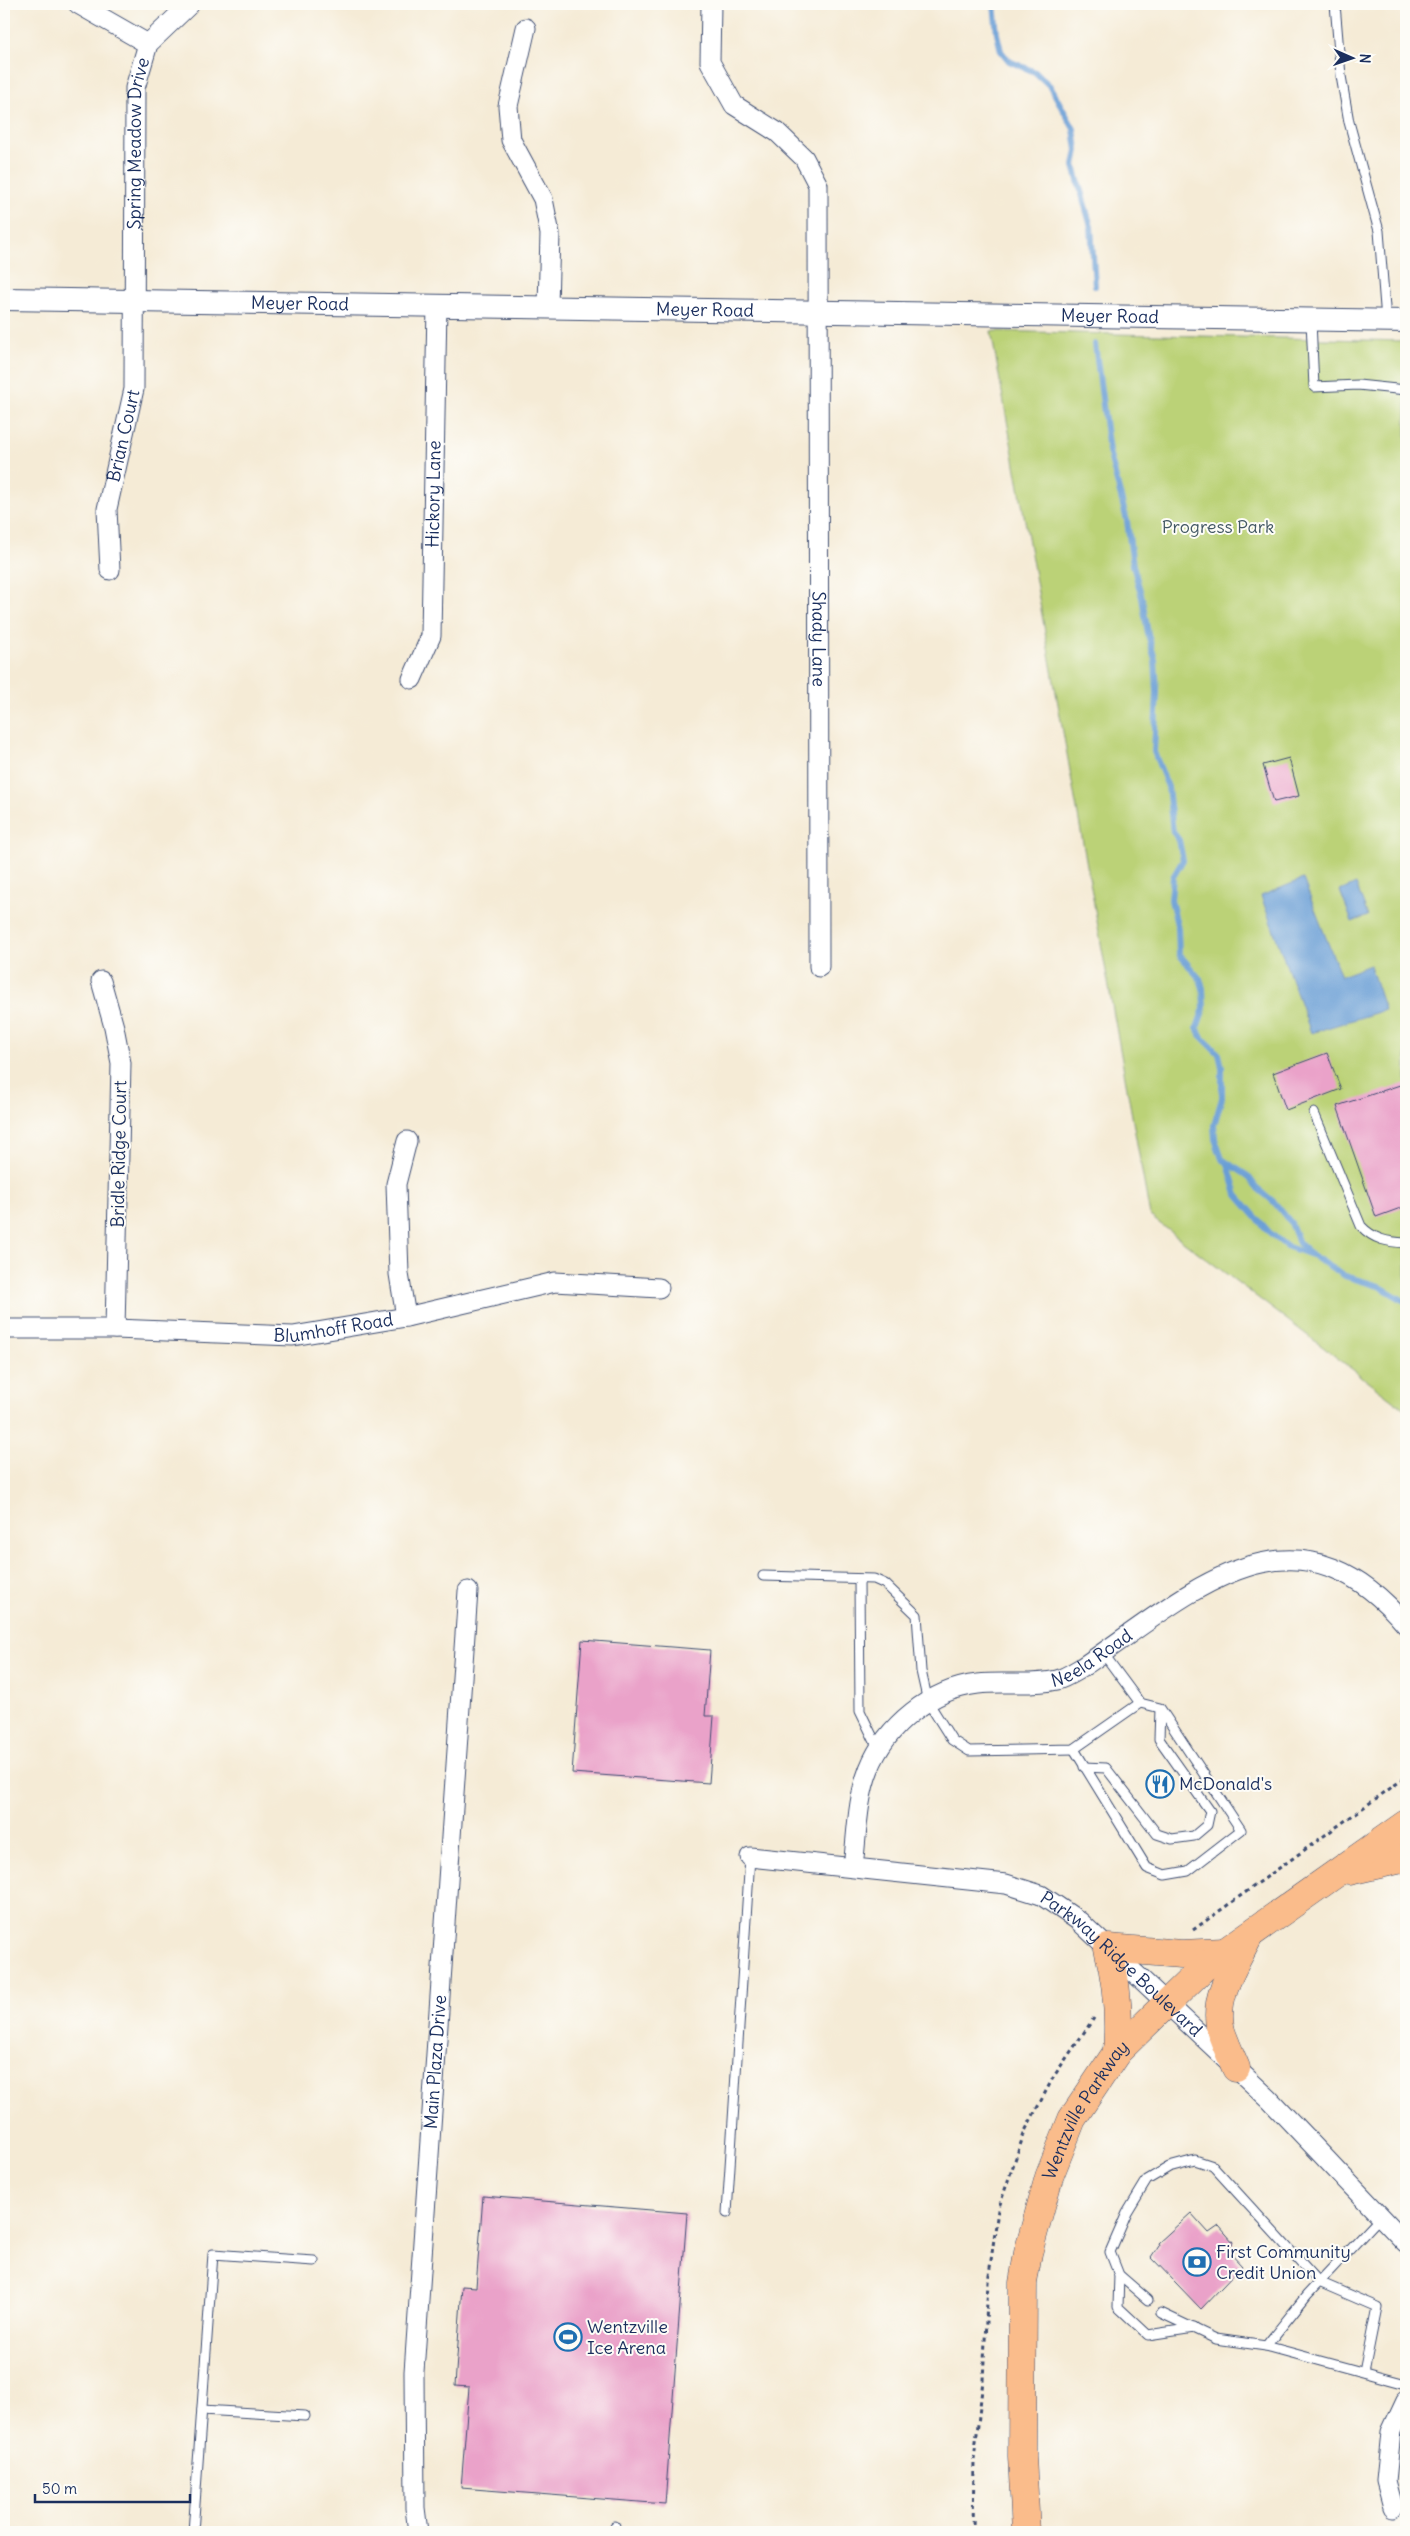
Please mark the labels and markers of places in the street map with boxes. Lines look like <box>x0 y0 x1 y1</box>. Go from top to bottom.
restaurant icon: McDonald's <box>1145 1769 1175 1799</box>
place label: McDonald's <box>1179 1772 1272 1795</box>
place label: First Community Credit Union <box>1216 2240 1351 2284</box>
bank icon: First Community Credit Union <box>1182 2247 1212 2277</box>
place label: Wentzville Ice Arena <box>587 2315 668 2359</box>
sports icon: Wentzville Ice Arena <box>553 2322 583 2352</box>

